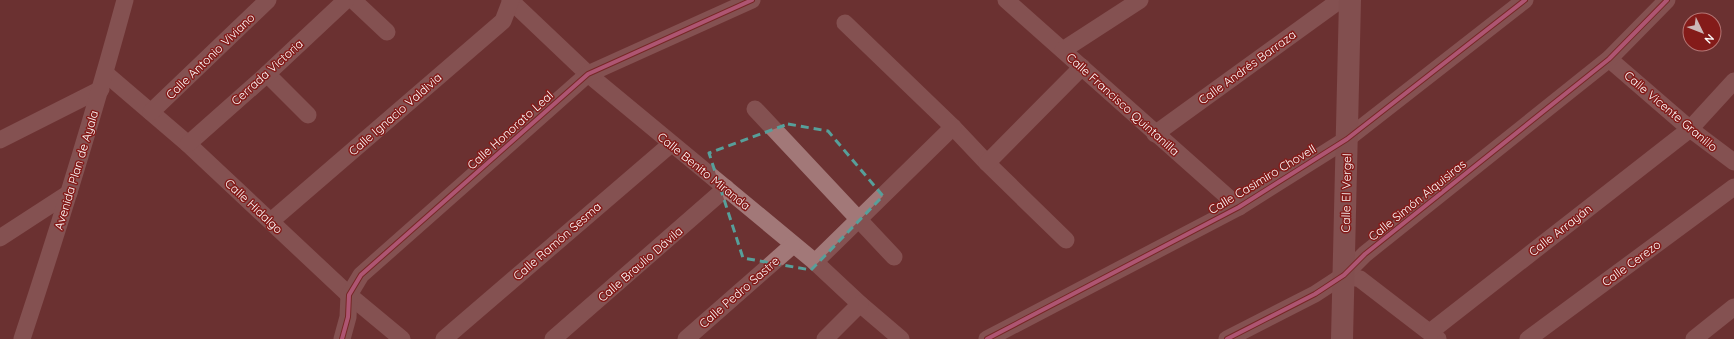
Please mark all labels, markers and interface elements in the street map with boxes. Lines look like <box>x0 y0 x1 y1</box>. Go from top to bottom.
street label: Calle Antonio Viviano <box>163 10 257 102</box>
north arrow <box>1682 12 1722 52</box>
street label: Calle Andrés Barraza <box>1195 27 1299 107</box>
text: N <box>1701 31 1717 47</box>
street label: Cerrada Victoria <box>228 36 306 108</box>
street label: Calle Francisco Quintanilla <box>1064 49 1182 159</box>
street label: Calle Vicente Granillo <box>1621 68 1721 154</box>
street label: Calle Ignacio Valdivia <box>345 70 445 158</box>
street label: Calle Honorato Leal <box>464 88 556 172</box>
street label: Avenida Plan de Ayala <box>51 108 101 232</box>
street label: Calle Benito Miranda <box>655 129 753 213</box>
street label: Calle Casimiro Chovell <box>1206 141 1318 217</box>
street label: Calle El Vergel <box>1338 153 1354 233</box>
street label: Calle Simón Alquisiras <box>1365 156 1469 244</box>
street label: Calle Hidalgo <box>222 175 286 237</box>
street label: Calle Ramón Sesma <box>510 199 604 283</box>
street label: Calle Arrayán <box>1526 201 1594 259</box>
street label: Calle Braulio Dávila <box>595 223 685 305</box>
street label: Calle Cerezo <box>1599 237 1663 289</box>
street label: Calle Pedro Sastre <box>696 253 782 331</box>

